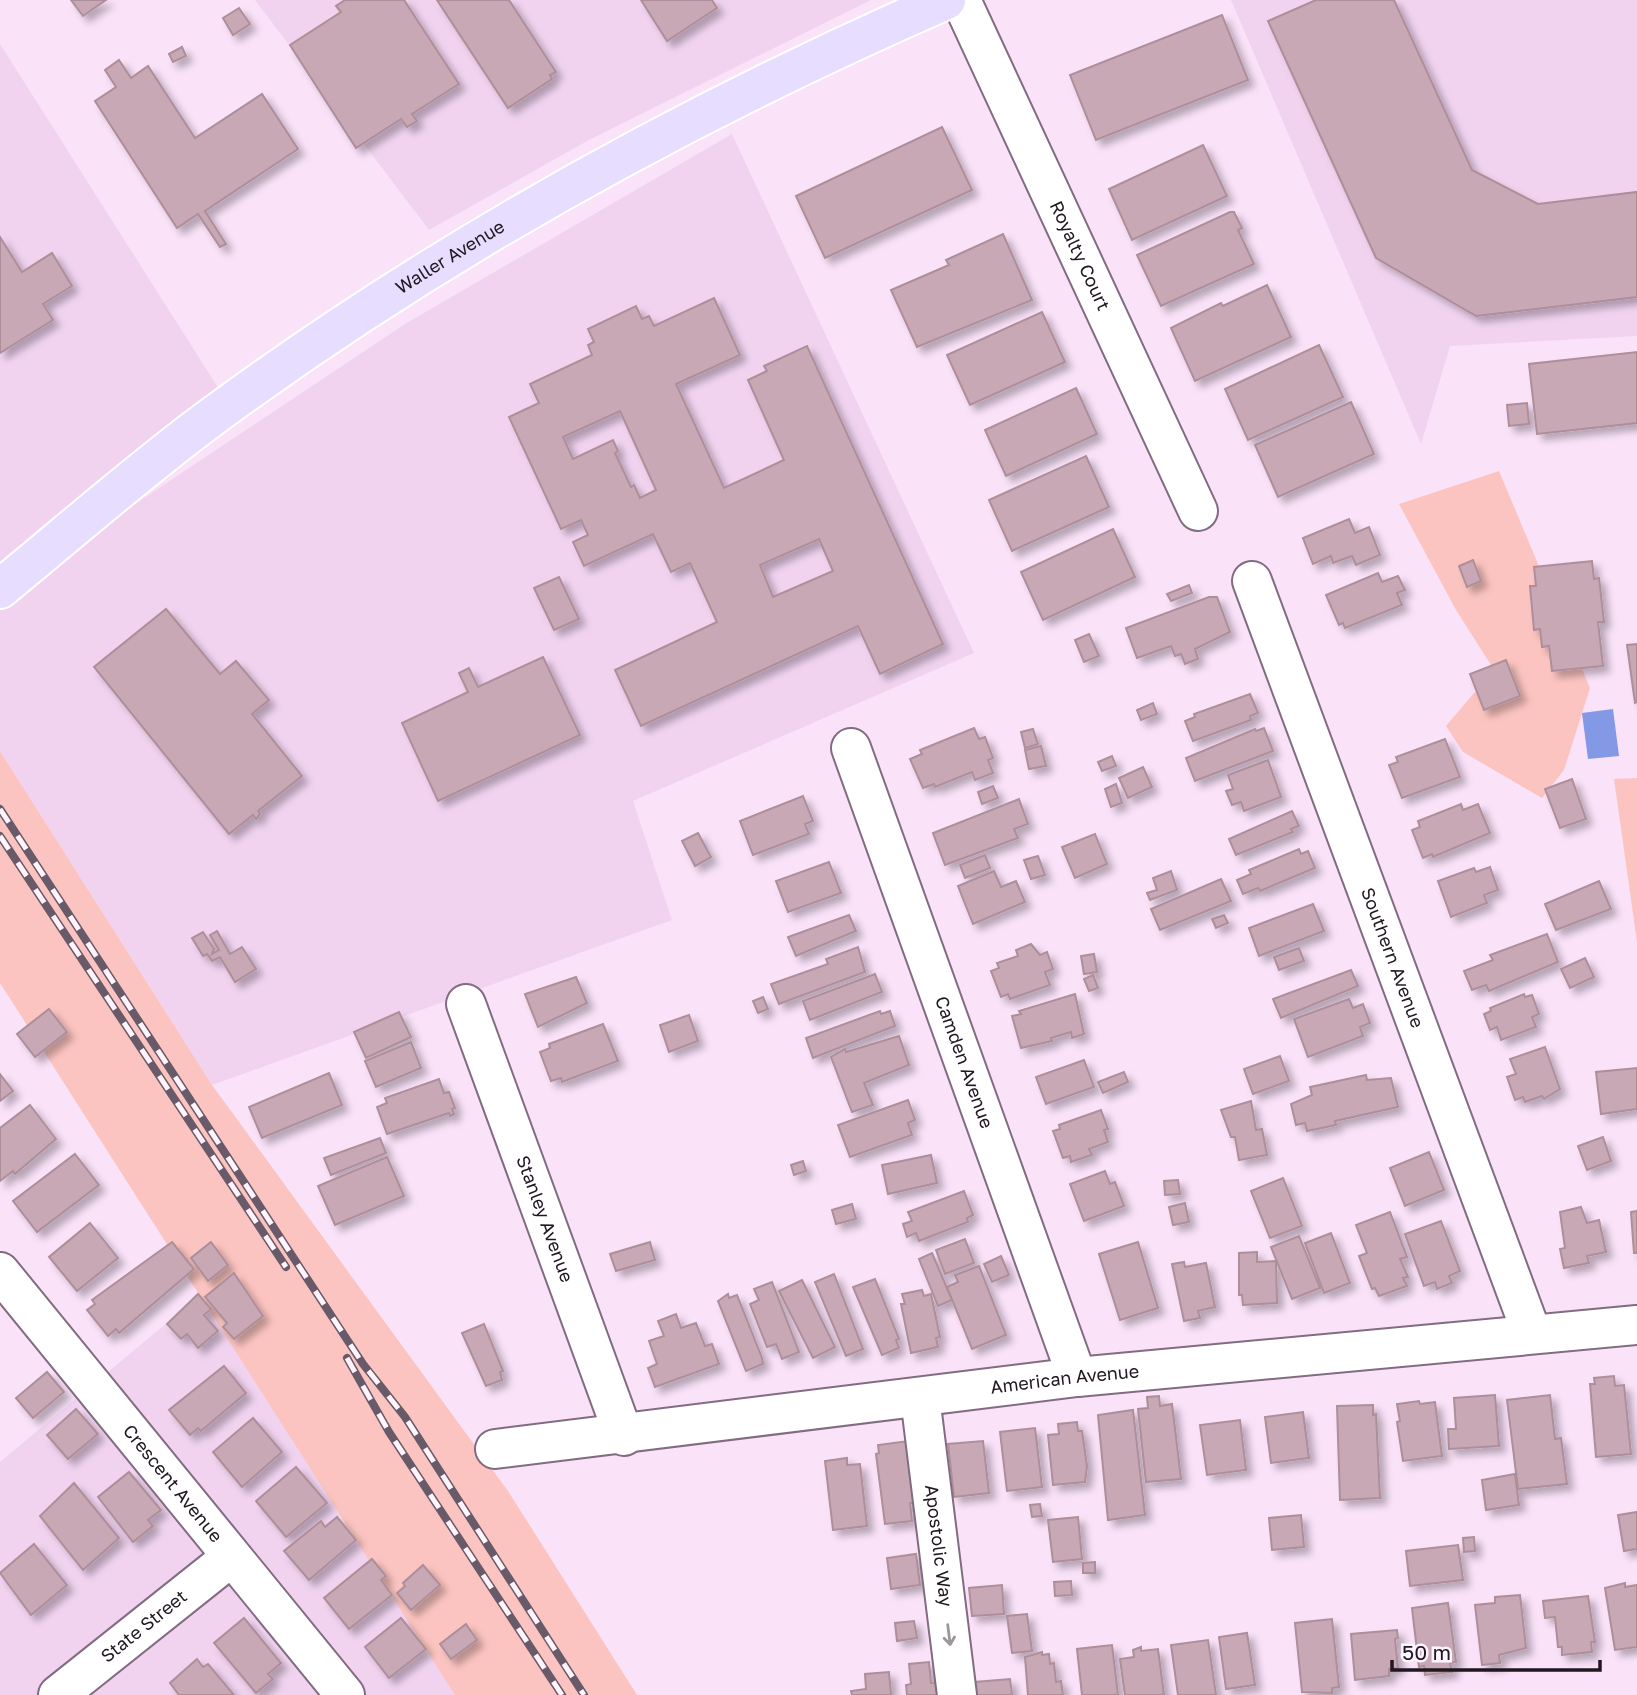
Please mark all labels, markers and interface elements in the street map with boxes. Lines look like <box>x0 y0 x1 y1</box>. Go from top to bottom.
street label: Royalty Court <box>1046 197 1115 314</box>
street label: Waller Avenue <box>391 215 508 298</box>
street label: Southern Avenue <box>1357 884 1429 1031</box>
street label: Camden Avenue <box>931 993 999 1131</box>
street label: Stanley Avenue <box>512 1152 579 1285</box>
street label: American Avenue <box>989 1359 1140 1398</box>
street label: Crescent Avenue <box>119 1420 228 1546</box>
street label: Apostolic Way <box>921 1483 958 1608</box>
street label: State Street <box>96 1585 191 1667</box>
one-way arrow <box>943 1623 956 1646</box>
scale bar <box>1392 1628 1600 1672</box>
text: 50 m <box>1402 1639 1451 1665</box>

